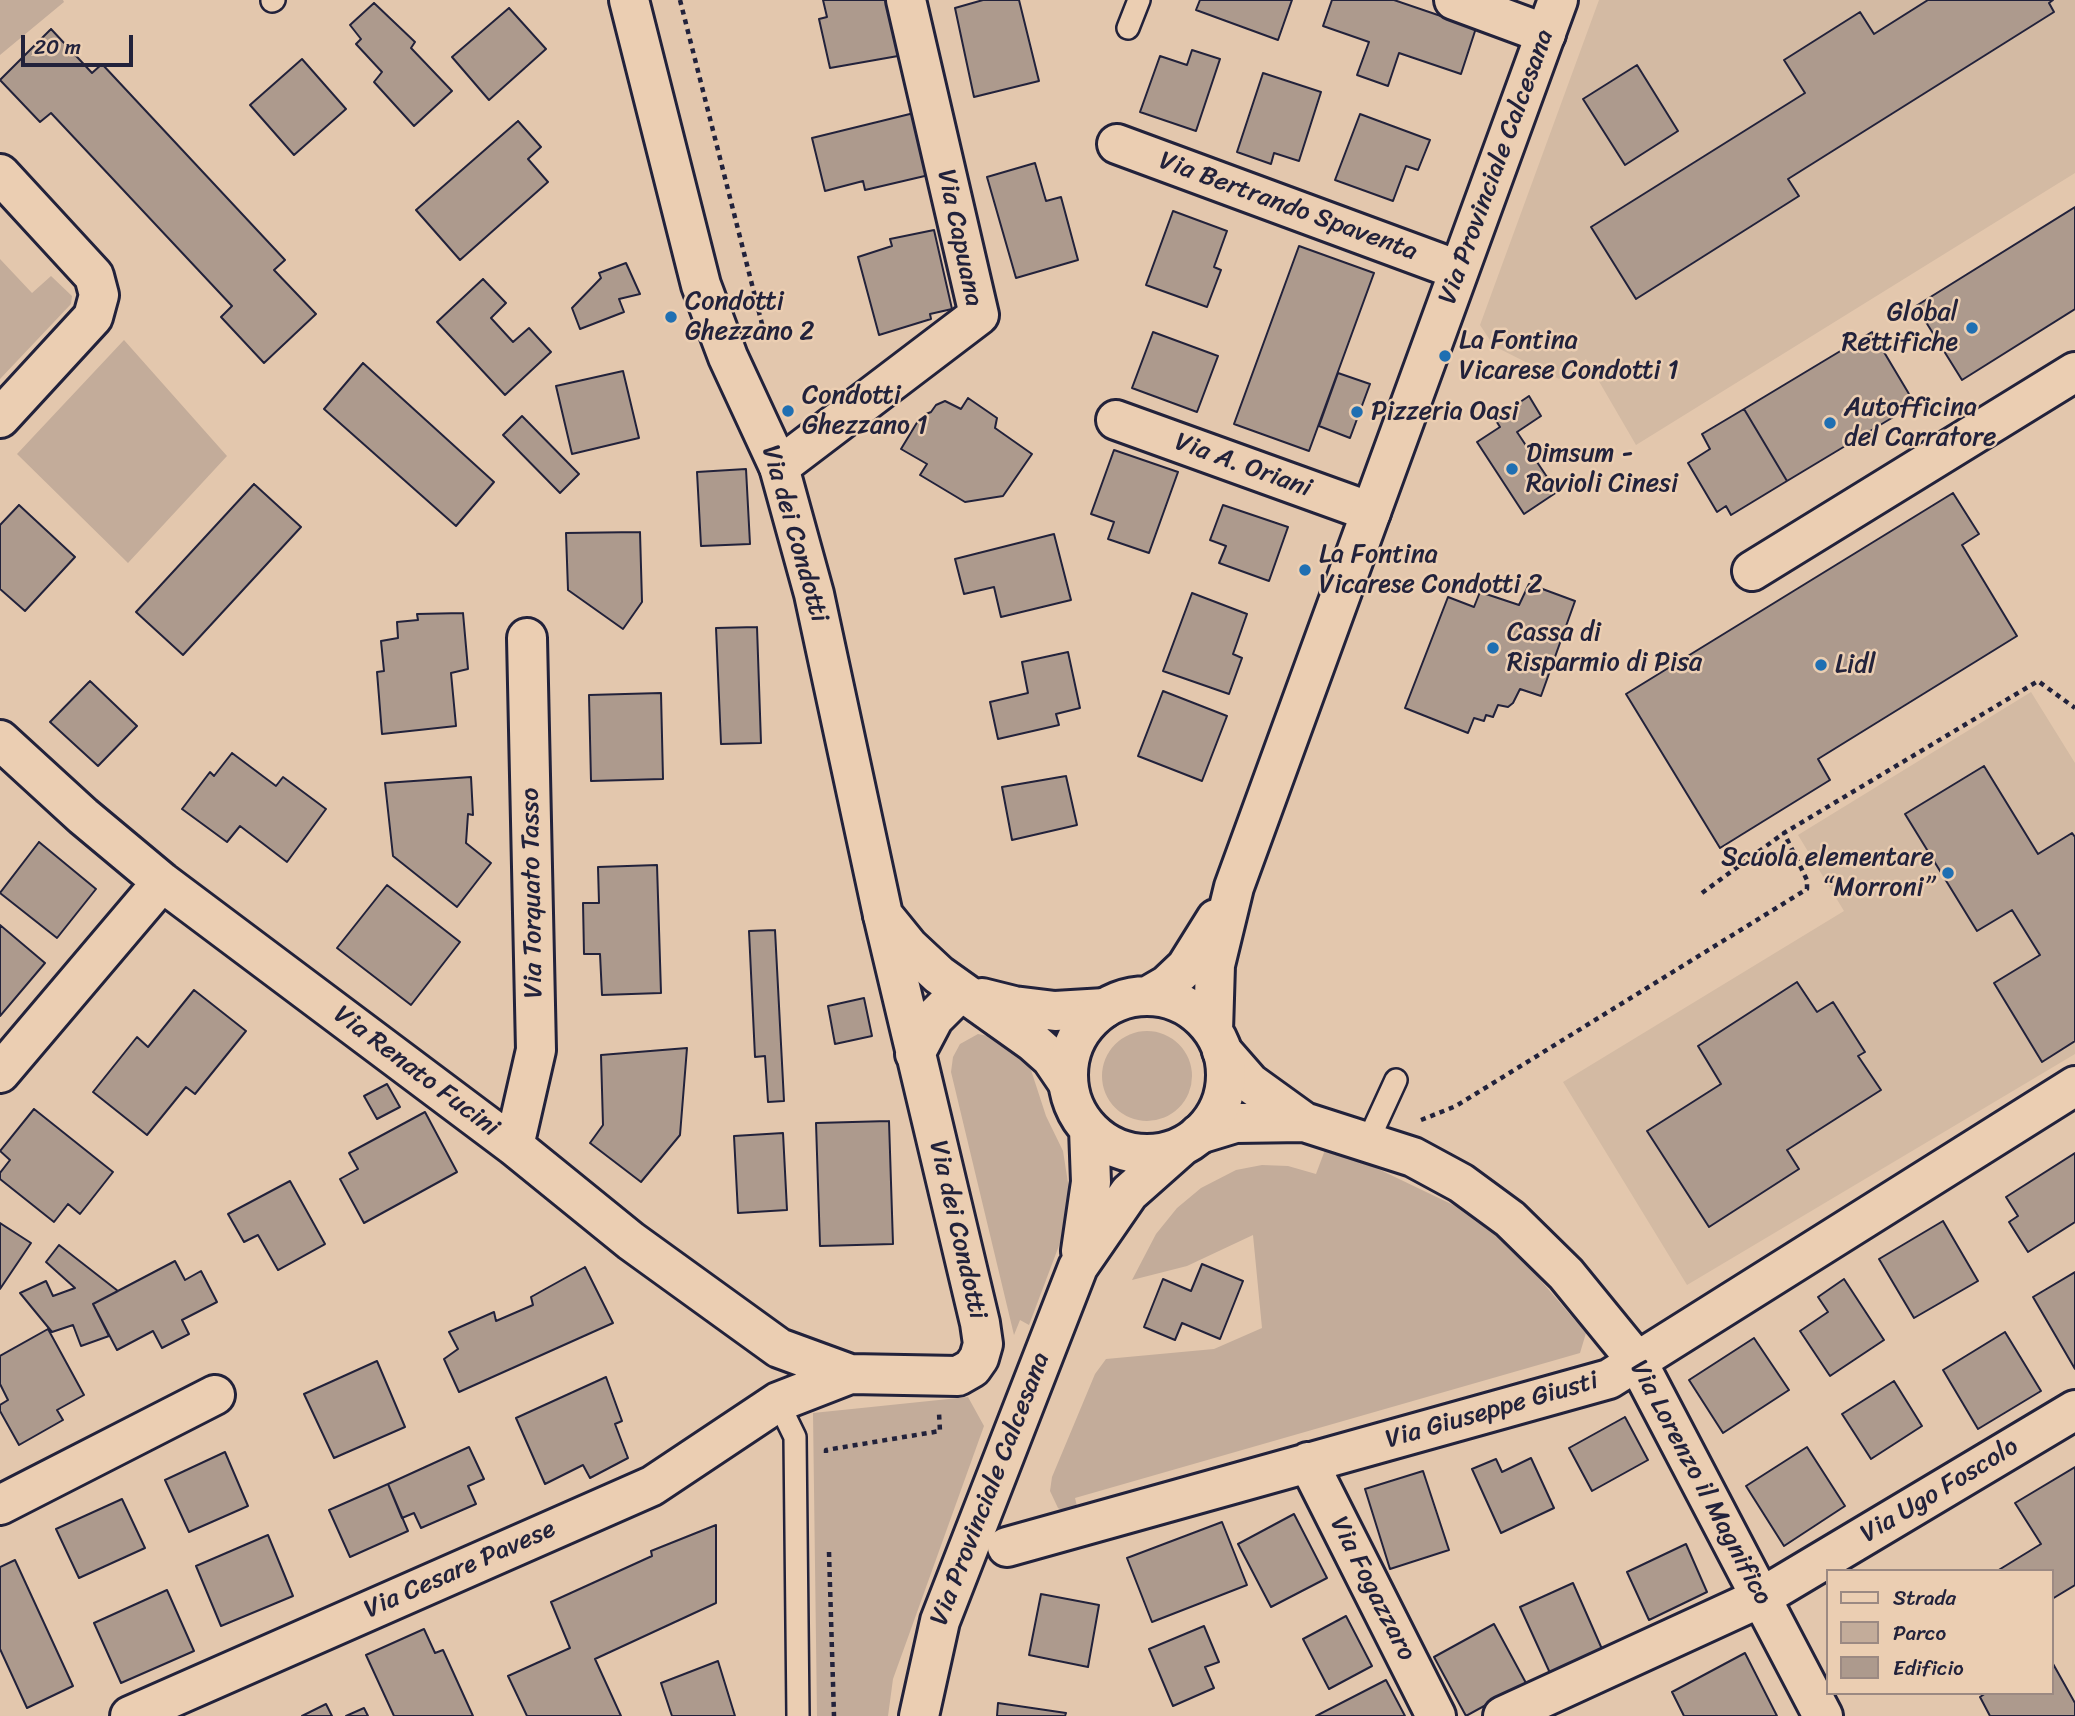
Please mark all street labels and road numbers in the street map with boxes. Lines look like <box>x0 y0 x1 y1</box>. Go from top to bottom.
street label: Via Provinciale Calcesana <box>1433 25 1561 309</box>
street label: Via Bertrando Spaventa <box>1155 146 1421 268</box>
street label: Via Capuana <box>929 167 989 309</box>
street label: Via A. Oriani <box>1170 427 1316 505</box>
street label: Via dei Condotti <box>754 442 834 626</box>
street label: Via Torquato Tasso <box>516 787 550 999</box>
street label: Via Renato Fucini <box>327 1000 505 1144</box>
street label: Via dei Condotti <box>921 1138 993 1322</box>
street label: Via Provinciale Calcesana <box>924 1348 1058 1630</box>
street label: Via Lorenzo il Magnifico <box>1622 1355 1778 1611</box>
street label: Via Giuseppe Giusti <box>1382 1366 1602 1456</box>
street label: Via Ugo Foscolo <box>1855 1432 2025 1550</box>
street label: Via Fogazzaro <box>1322 1512 1422 1666</box>
street label: Via Cesare Pavese <box>360 1514 560 1626</box>

